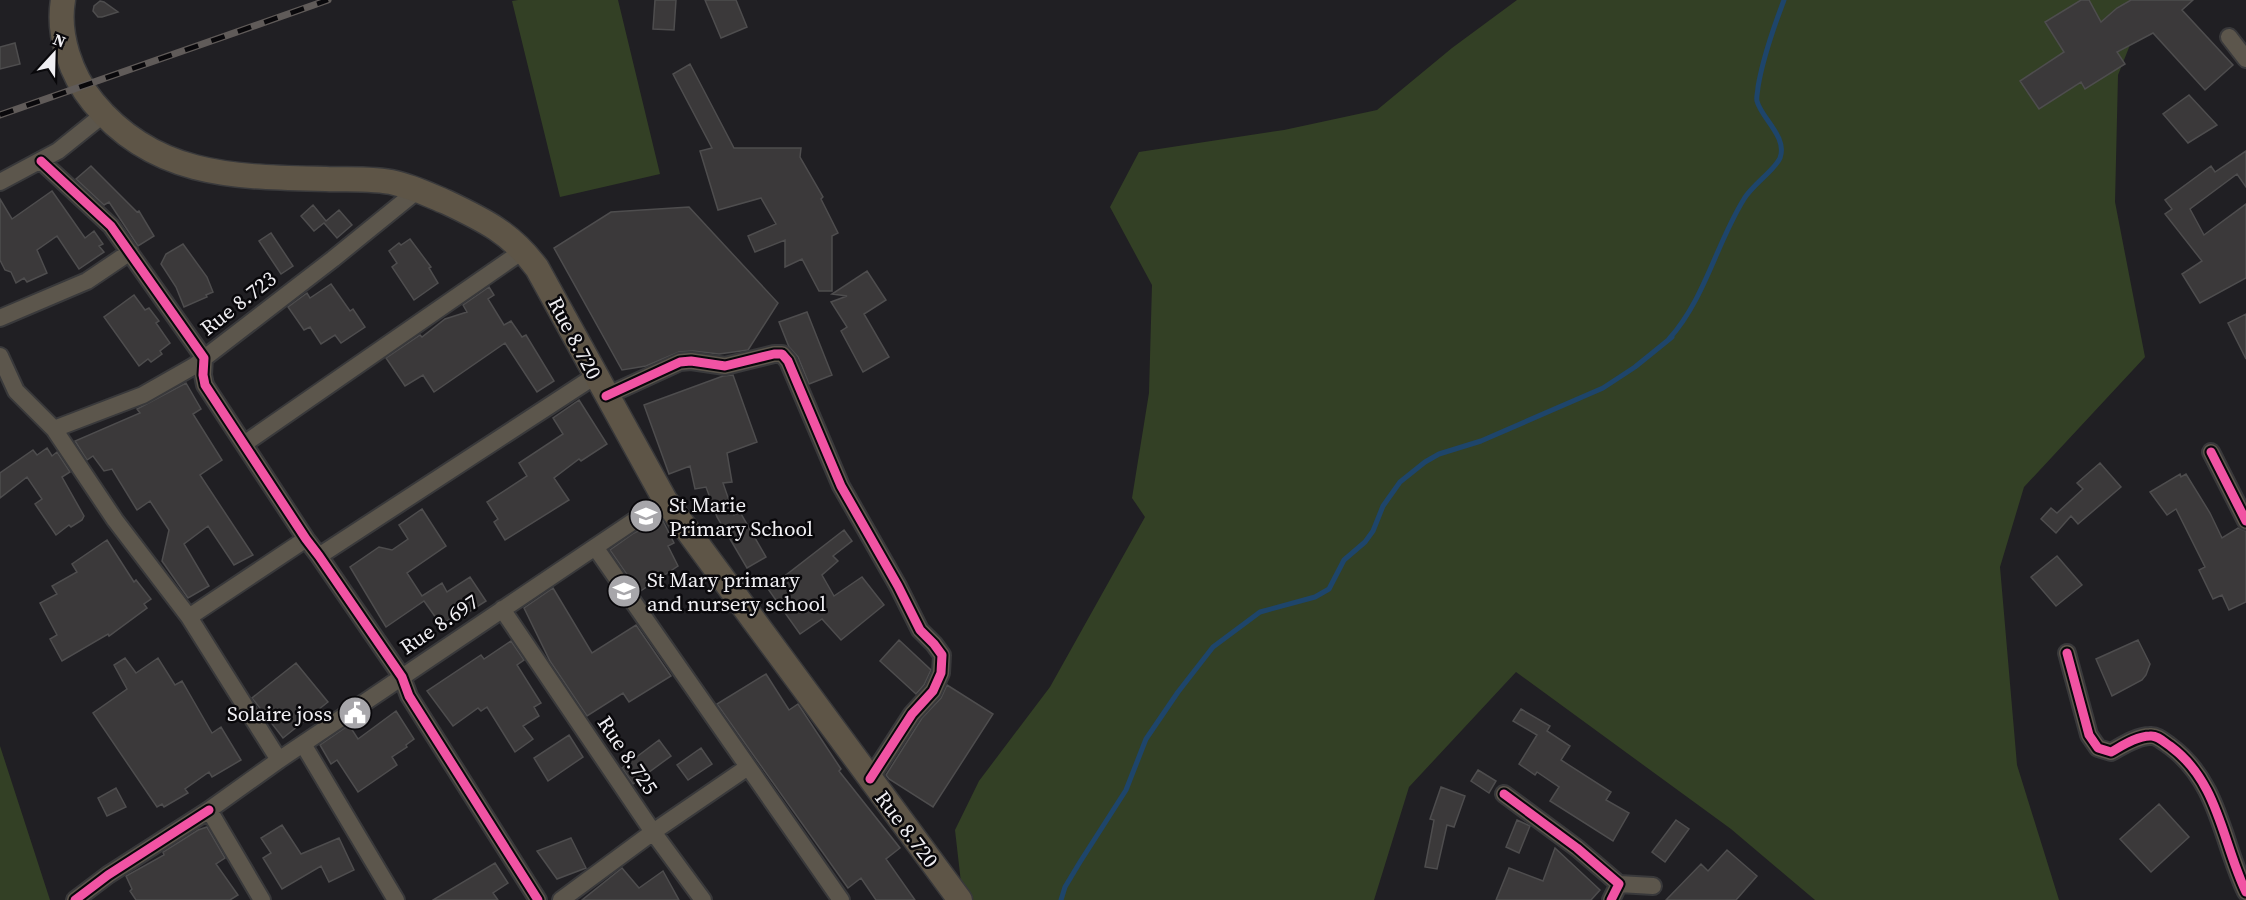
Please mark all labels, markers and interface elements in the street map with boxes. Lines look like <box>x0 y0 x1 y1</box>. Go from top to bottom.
north arrow <box>24 24 84 84</box>
text: N <box>50 28 69 53</box>
street label: Rue 8.723 <box>194 264 282 342</box>
street label: Rue 8.720 <box>541 292 609 384</box>
place label: St Marie Primary School <box>669 490 813 543</box>
school or university icon: St Marie Primary School <box>628 498 664 534</box>
place label: St Mary primary and nursery school <box>647 565 826 618</box>
school or university icon: St Mary primary and nursery school <box>606 573 642 609</box>
street label: Rue 8.697 <box>394 587 484 661</box>
public building icon: Solaire joss <box>337 695 373 731</box>
place label: Solaire joss <box>227 699 332 728</box>
street label: Rue 8.725 <box>591 710 665 800</box>
street label: Rue 8.720 <box>869 785 945 873</box>

